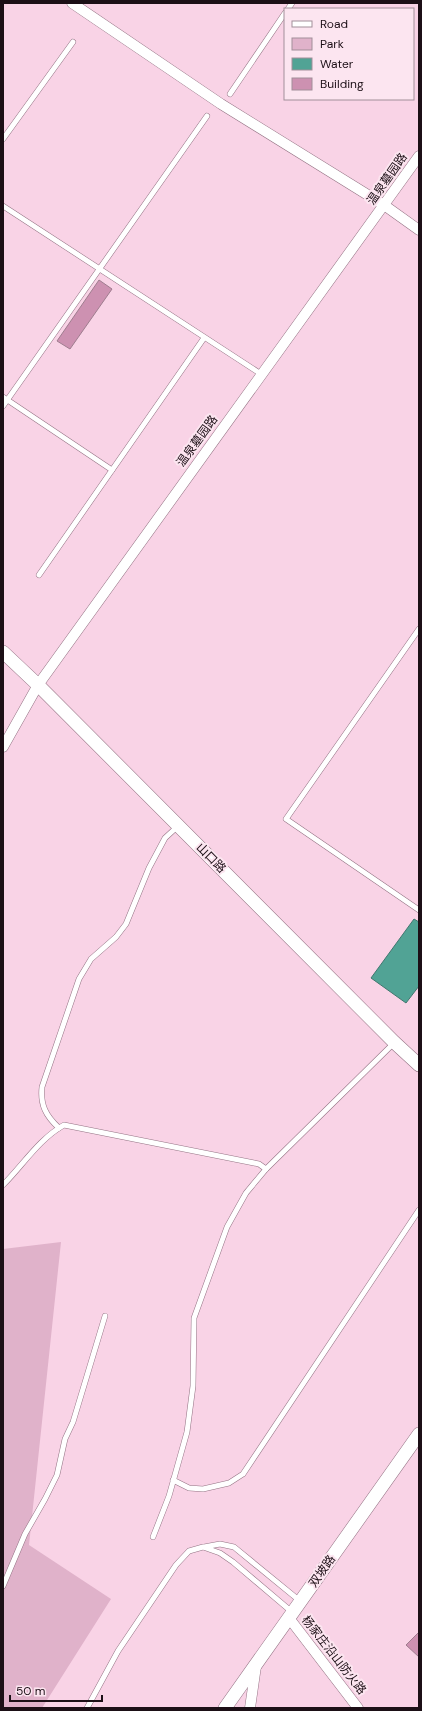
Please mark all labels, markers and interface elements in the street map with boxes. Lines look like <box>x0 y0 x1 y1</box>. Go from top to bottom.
legend <box>284 8 414 100</box>
text: Road <box>320 16 348 32</box>
text: Park <box>320 36 344 52</box>
text: Water <box>320 56 354 72</box>
text: Building <box>320 76 364 92</box>
street label: 温泉墓园路 <box>363 150 411 208</box>
street label: 温泉墓园路 <box>173 412 221 470</box>
street label: 山口路 <box>193 840 229 876</box>
street label: 双坡路 <box>305 1552 339 1590</box>
street label: 杨家庄沿山防火路 <box>298 1612 370 1698</box>
scale bar <box>10 1677 102 1703</box>
text: 50 m <box>16 1683 45 1699</box>

